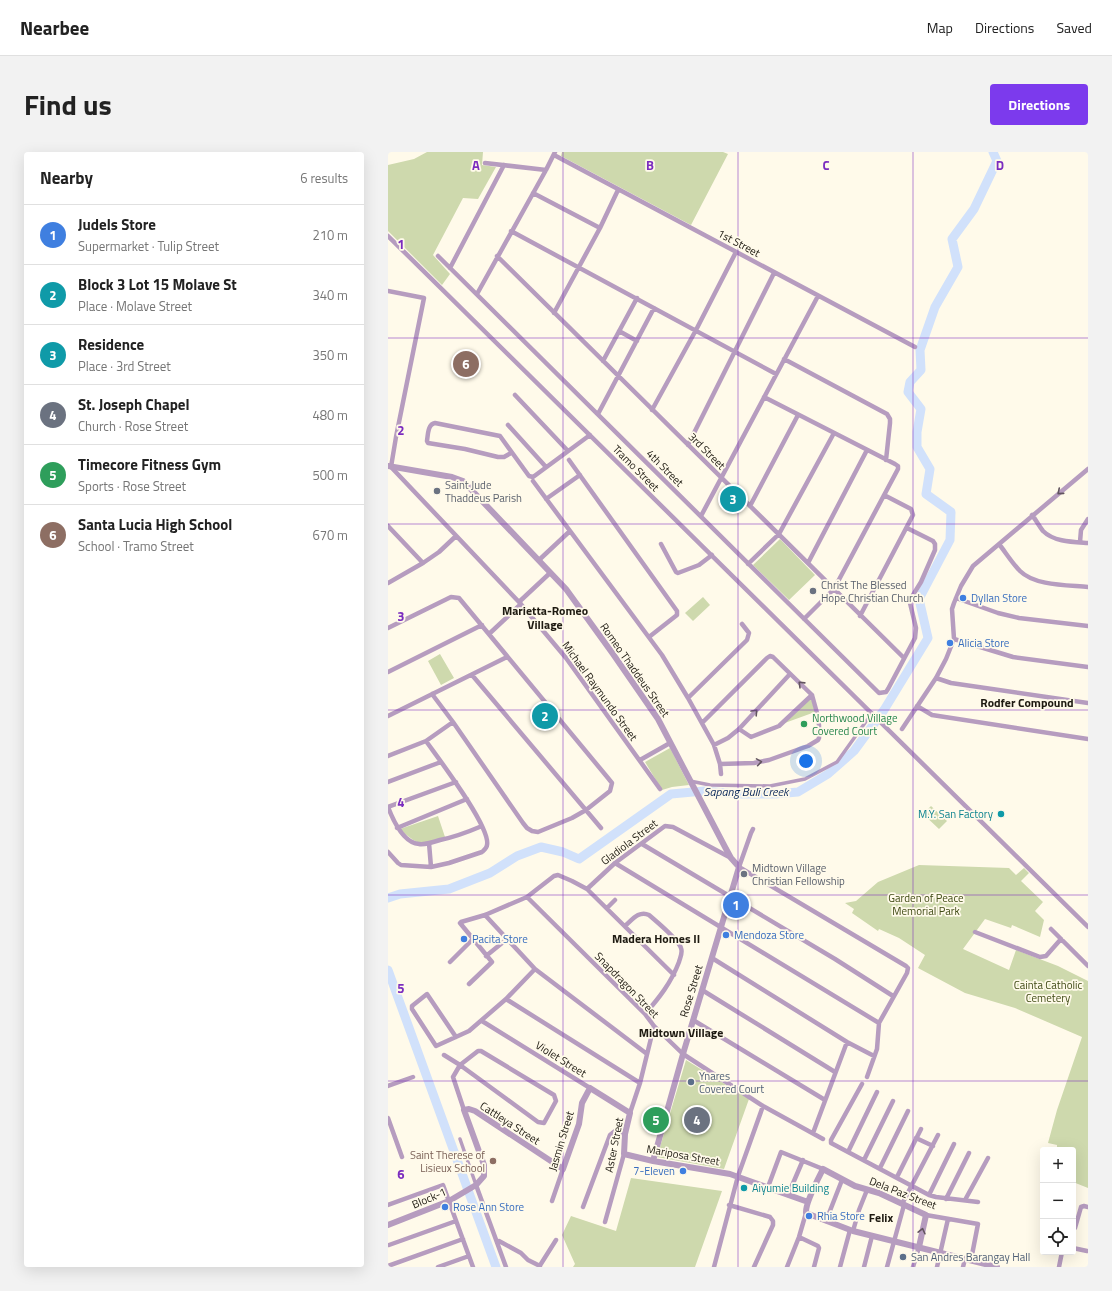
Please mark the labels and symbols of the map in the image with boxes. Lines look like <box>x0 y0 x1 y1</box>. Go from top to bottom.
text: A <box>472 155 480 175</box>
text: B <box>646 155 654 175</box>
text: C <box>822 155 830 175</box>
text: D <box>996 155 1004 175</box>
street label: 1st Street <box>715 225 763 261</box>
text: 1 <box>397 234 405 254</box>
pin: 6 <box>453 349 479 379</box>
text: 2 <box>397 420 405 440</box>
street label: 3rd Street <box>685 429 729 473</box>
street label: Tramo Street <box>609 441 663 495</box>
street label: 4th Street <box>643 446 687 490</box>
place label: Saint Jude Thaddeus Parish <box>445 477 522 506</box>
pin: 3 <box>720 484 746 514</box>
marker: Saint Jude Thaddeus Parish <box>432 486 442 496</box>
one-way arrow <box>1058 488 1065 495</box>
place label: Christ The Blessed Hope Christian Church <box>821 577 924 606</box>
marker: Christ The Blessed Hope Christian Church <box>808 586 818 596</box>
place label: Dyllan Store <box>971 590 1028 606</box>
marker: Dyllan Store <box>958 593 968 603</box>
district label: Marietta-Romeo Village <box>502 601 588 634</box>
text: 3 <box>397 606 405 626</box>
street label: Romeo Thaddeus Street <box>596 620 674 720</box>
place label: Alicia Store <box>958 635 1010 651</box>
street label: Michael Raymundo Street <box>558 638 642 744</box>
marker: Alicia Store <box>945 638 955 648</box>
one-way arrow <box>798 682 806 689</box>
district label: Rodfer Compound <box>980 693 1074 712</box>
pin: 2 <box>532 701 558 731</box>
one-way arrow <box>750 709 758 717</box>
place label: Northwood Village Covered Court <box>812 710 898 739</box>
marker: Northwood Village Covered Court <box>799 719 809 729</box>
your location <box>796 751 816 771</box>
one-way arrow <box>756 758 762 767</box>
water label: Sapang Buli Creek <box>704 782 790 801</box>
text: 4 <box>397 792 405 812</box>
place label: M.Y. San Factory <box>918 806 994 822</box>
marker: M.Y. San Factory <box>996 809 1006 819</box>
street label: Gladiola Street <box>597 815 661 869</box>
place label: Midtown Village Christian Fellowship <box>752 860 845 889</box>
marker: Midtown Village Christian Fellowship <box>739 869 749 879</box>
pin: 1 <box>723 890 749 920</box>
park label: Garden of Peace Memorial Park <box>888 890 964 919</box>
place label: Mendoza Store <box>734 927 804 943</box>
district label: Madera Homes II <box>612 929 700 948</box>
marker: Mendoza Store <box>721 930 731 940</box>
place label: Pacita Store <box>472 931 528 947</box>
marker: Pacita Store <box>459 934 469 944</box>
street label: Snapdragon Street <box>591 948 663 1022</box>
street label: Rose Street <box>675 963 707 1019</box>
park label: Cainta Catholic Cemetery <box>1014 977 1082 1006</box>
text: 5 <box>397 978 405 998</box>
district label: Midtown Village <box>639 1023 723 1042</box>
street label: Violet Street <box>532 1037 590 1081</box>
place label: Ynares Covered Court <box>699 1068 764 1097</box>
marker: Ynares Covered Court <box>686 1077 696 1087</box>
street label: Cattleya Street <box>477 1098 543 1148</box>
pin: 5 <box>643 1105 669 1135</box>
pin: 4 <box>684 1105 710 1135</box>
street label: Jasmin Street <box>544 1109 578 1173</box>
street label: Aster Street <box>601 1116 627 1174</box>
street label: Mariposa Street <box>645 1141 721 1169</box>
place label: Saint Therese of Lisieux School <box>410 1147 485 1176</box>
marker: Saint Therese of Lisieux School <box>488 1156 498 1166</box>
place label: 7-Eleven <box>633 1163 675 1179</box>
text: 6 <box>397 1164 405 1184</box>
marker: 7-Eleven <box>678 1166 688 1176</box>
street label: Dela Paz Street <box>867 1173 939 1213</box>
place label: Aiyumie Building <box>752 1180 829 1196</box>
marker: Aiyumie Building <box>739 1183 749 1193</box>
street label: Block-1 <box>409 1184 449 1212</box>
place label: Rose Ann Store <box>453 1199 525 1215</box>
marker: Rose Ann Store <box>440 1202 450 1212</box>
place label: Rhia Store <box>817 1208 865 1224</box>
district label: Felix <box>869 1208 893 1227</box>
marker: Rhia Store <box>804 1211 814 1221</box>
one-way arrow <box>918 1228 926 1234</box>
place label: San Andres Barangay Hall <box>911 1249 1030 1265</box>
marker: San Andres Barangay Hall <box>898 1252 908 1262</box>

